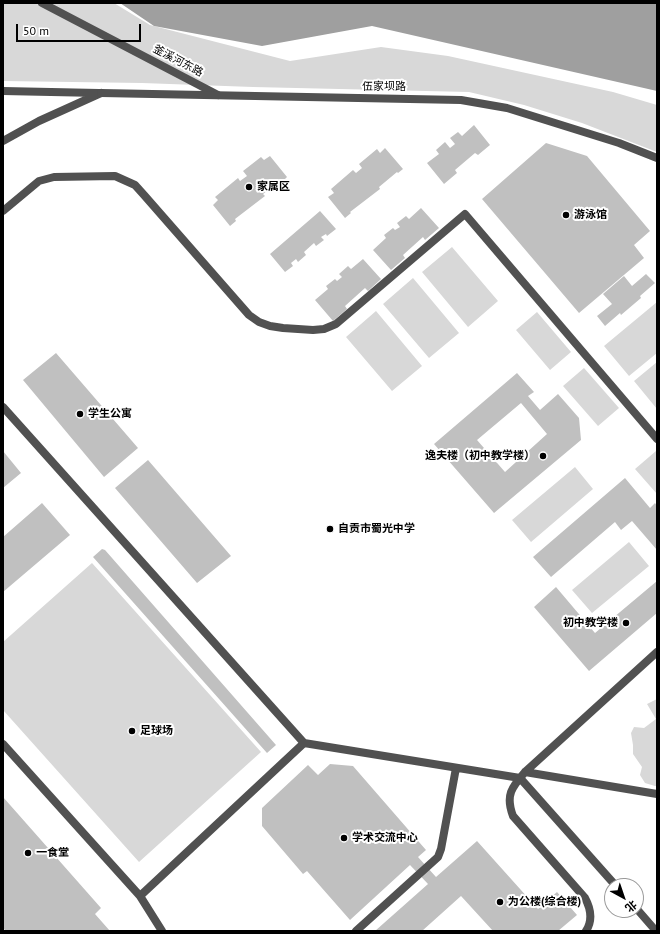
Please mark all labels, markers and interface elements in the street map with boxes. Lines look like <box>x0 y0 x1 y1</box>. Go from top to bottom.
scale bar <box>18 16 143 42</box>
text: 50 m <box>23 23 49 38</box>
street label: 釜溪河东路 <box>151 42 205 80</box>
street label: 伍家坝路 <box>362 80 406 94</box>
place label: 家属区 <box>257 180 290 194</box>
marker: 家属区 <box>244 182 254 192</box>
place label: 游泳馆 <box>574 208 607 222</box>
marker: 游泳馆 <box>561 210 571 220</box>
place label: 学生公寓 <box>88 407 132 421</box>
marker: 学生公寓 <box>75 409 85 419</box>
place label: 逸夫楼（初中教学楼） <box>425 449 535 463</box>
marker: 逸夫楼（初中教学楼） <box>538 451 548 461</box>
place label: 自贡市蜀光中学 <box>338 522 415 536</box>
marker: 自贡市蜀光中学 <box>325 524 335 534</box>
place label: 初中教学楼 <box>563 616 618 630</box>
marker: 初中教学楼 <box>621 618 631 628</box>
place label: 足球场 <box>140 724 173 738</box>
marker: 足球场 <box>127 726 137 736</box>
place label: 学术交流中心 <box>352 831 418 845</box>
marker: 学术交流中心 <box>339 833 349 843</box>
place label: 一食堂 <box>36 846 69 860</box>
marker: 一食堂 <box>23 848 33 858</box>
north arrow <box>604 878 644 918</box>
place label: 为公楼(综合楼) <box>508 895 581 909</box>
marker: 为公楼(综合楼) <box>495 897 505 907</box>
text: 北 <box>622 898 640 915</box>

